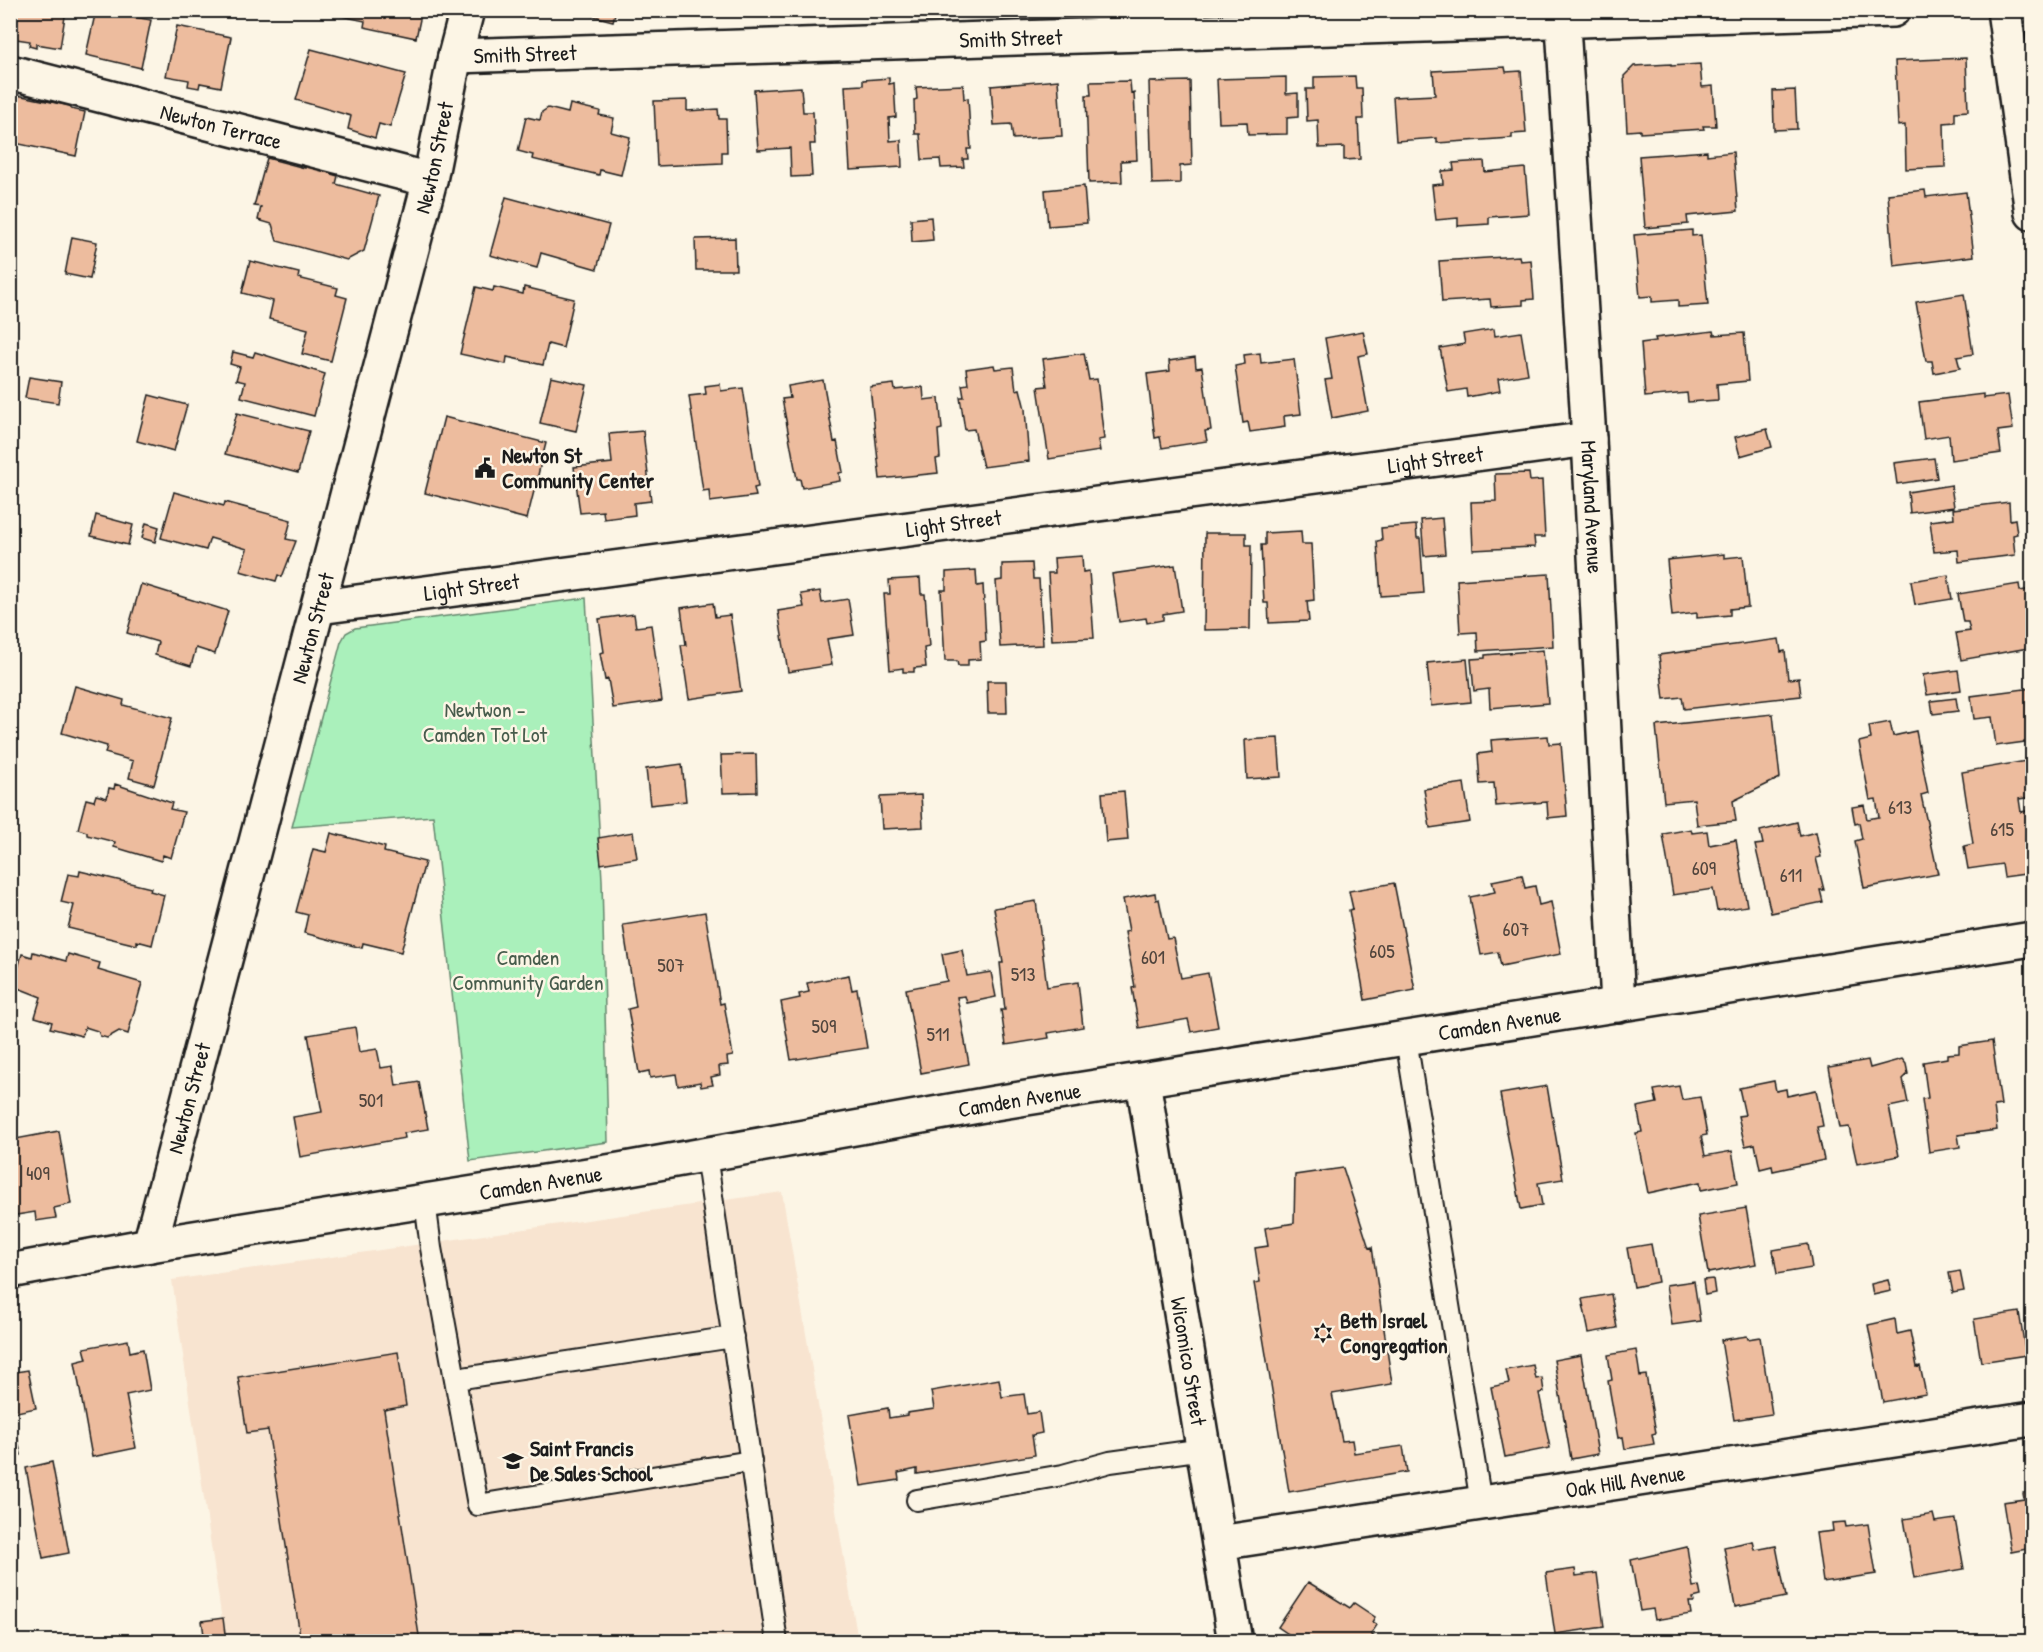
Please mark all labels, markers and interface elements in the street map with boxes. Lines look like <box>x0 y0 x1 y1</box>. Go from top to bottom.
street label: Smith Street <box>959 22 1063 55</box>
street label: Smith Street <box>473 37 577 70</box>
street label: Newton Terrace <box>157 96 285 156</box>
street label: Newton Street <box>407 99 461 217</box>
street label: Light Street <box>1386 438 1485 481</box>
place label: Newton St Community Center <box>502 440 655 496</box>
street label: Maryland Avenue <box>1574 440 1611 575</box>
public building icon: Newton St Community Center <box>473 456 497 480</box>
street label: Light Street <box>904 502 1003 544</box>
street label: Light Street <box>422 566 522 608</box>
street label: Newton Street <box>283 569 341 687</box>
park label: Newtwon - Camden Tot Lot <box>423 694 548 749</box>
house number: 613 <box>1888 793 1912 820</box>
house number: 615 <box>1990 815 2014 842</box>
house number: 609 <box>1692 854 1716 881</box>
house number: 611 <box>1780 861 1802 888</box>
house number: 607 <box>1503 915 1530 942</box>
house number: 605 <box>1369 937 1395 964</box>
park label: Camden Community Garden <box>452 942 604 997</box>
house number: 601 <box>1141 943 1165 970</box>
house number: 507 <box>657 951 685 978</box>
house number: 513 <box>1011 960 1035 987</box>
street label: Camden Avenue <box>1436 999 1563 1048</box>
house number: 509 <box>812 1012 836 1039</box>
house number: 511 <box>927 1020 949 1047</box>
street label: Newton Street <box>160 1039 218 1157</box>
street label: Camden Avenue <box>956 1075 1083 1124</box>
house number: 501 <box>359 1086 383 1113</box>
street label: Camden Avenue <box>477 1158 604 1207</box>
house number: 409 <box>26 1159 50 1186</box>
street label: Wicomico Street <box>1164 1295 1214 1428</box>
place label: Beth Israel Congregation <box>1340 1305 1448 1361</box>
synagogue icon: Beth Israel Congregation <box>1311 1321 1335 1345</box>
place label: Saint Francis De Sales School <box>530 1433 654 1488</box>
school or university icon: Saint Francis De Sales School <box>501 1449 525 1473</box>
street label: Oak Hill Avenue <box>1563 1457 1687 1505</box>

